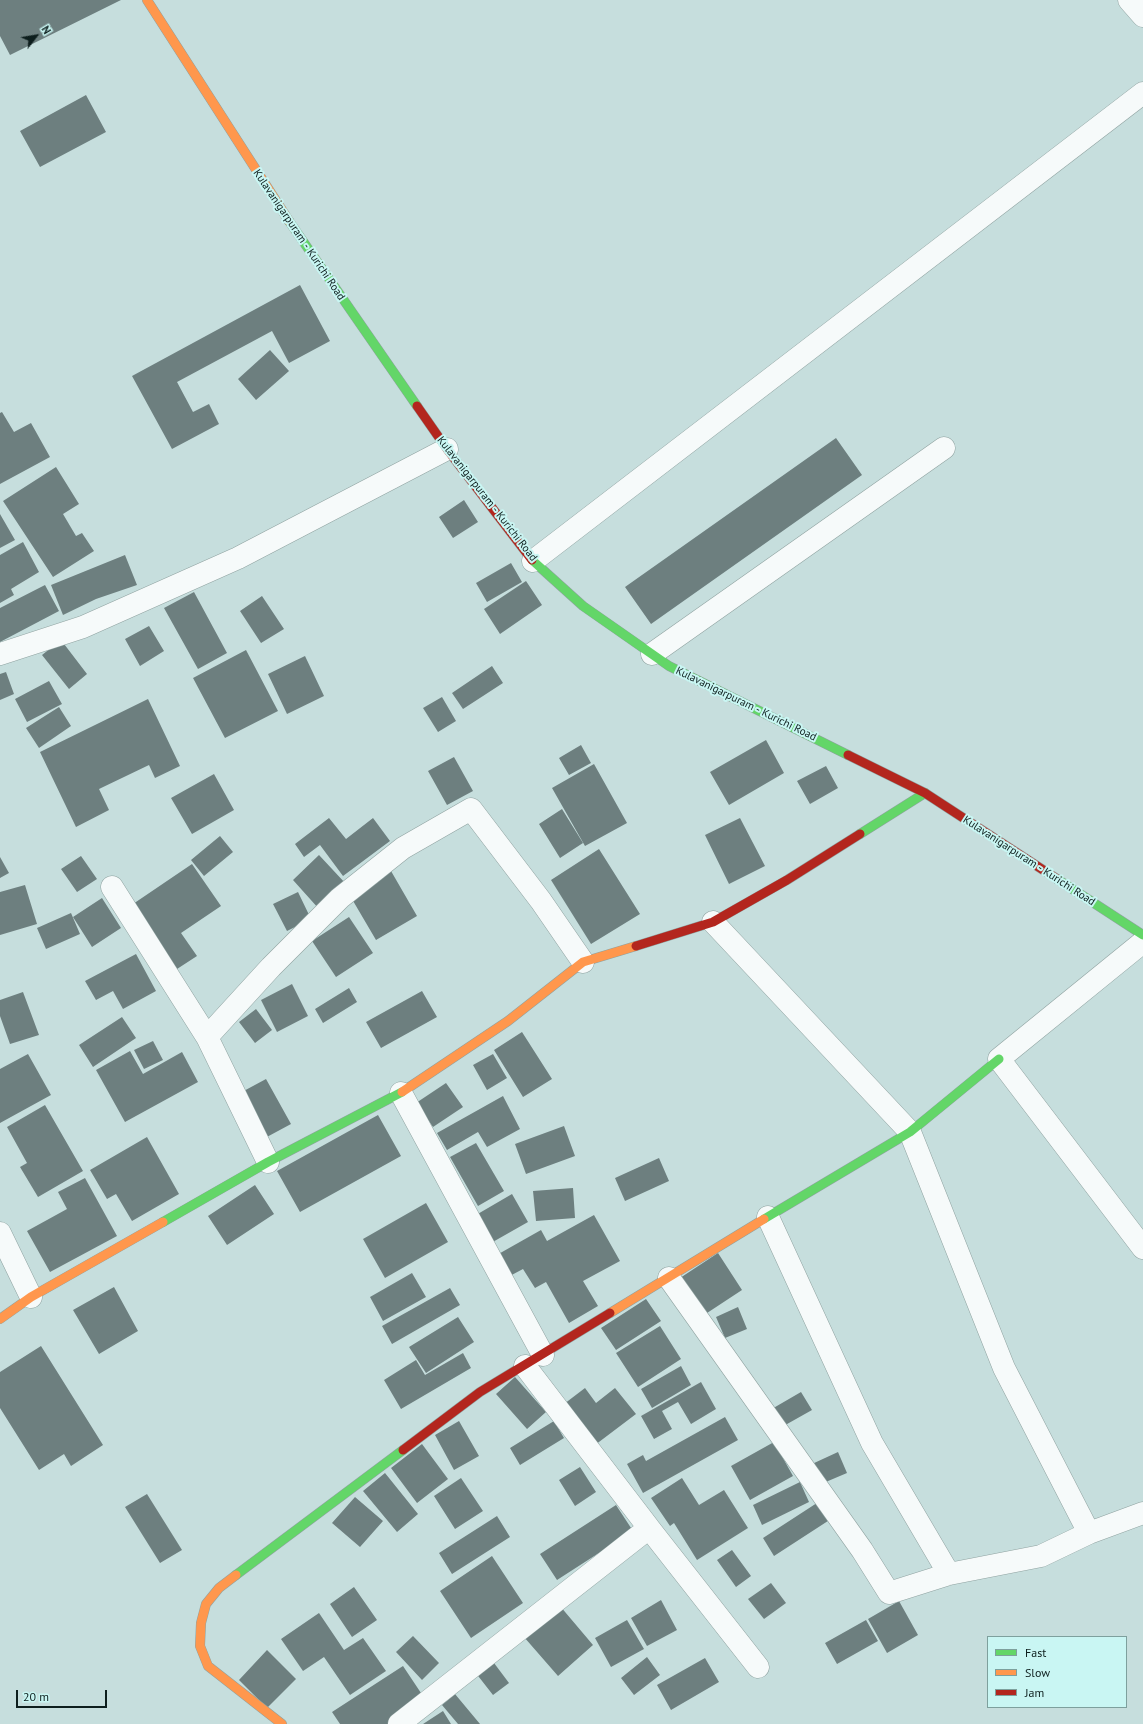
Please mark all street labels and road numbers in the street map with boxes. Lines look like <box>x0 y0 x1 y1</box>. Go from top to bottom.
street label: Kulavanigarpuram - Kurichi Road <box>250 167 348 303</box>
street label: Kulavanigarpuram - Kurichi Road <box>434 434 540 564</box>
street label: Kulavanigarpuram - Kurichi Road <box>674 664 818 744</box>
street label: Kulavanigarpuram - Kurichi Road <box>960 813 1098 909</box>

